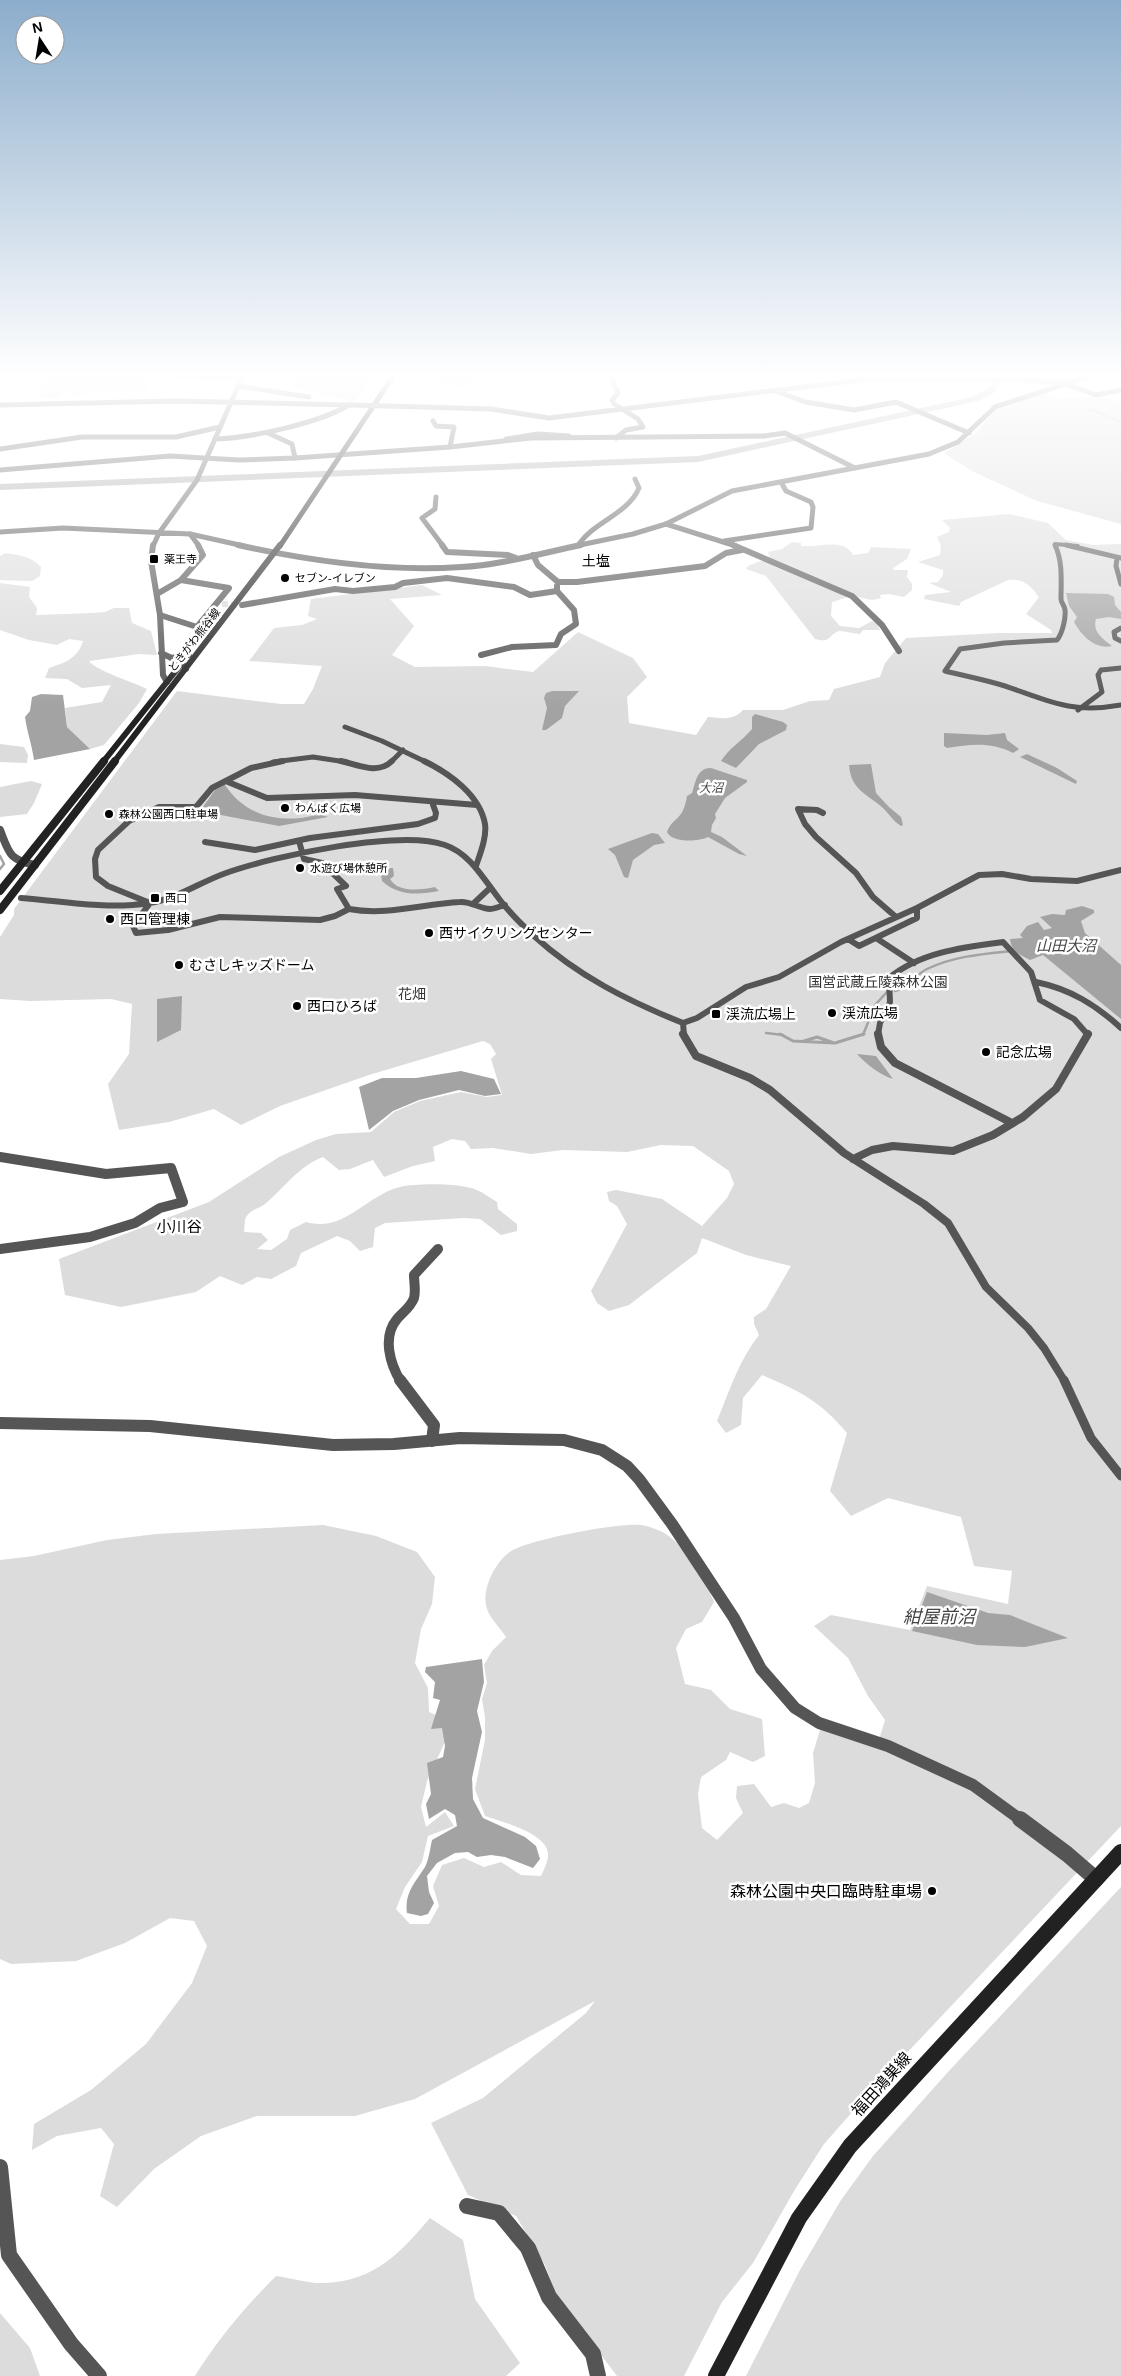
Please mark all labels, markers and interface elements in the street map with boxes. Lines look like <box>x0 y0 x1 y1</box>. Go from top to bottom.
north arrow <box>15 15 65 65</box>
text: N <box>31 18 44 36</box>
marker: 薬王寺 <box>148 553 160 565</box>
place label: 薬王寺 <box>164 553 197 565</box>
district label: 土塩 <box>582 553 610 569</box>
marker: セブン-イレブン <box>279 572 291 584</box>
place label: セブン-イレブン <box>295 572 376 584</box>
street label: ときがわ熊谷線 <box>166 606 222 674</box>
water label: 大沼 <box>699 781 725 795</box>
marker: わんぱく広場 <box>279 802 291 814</box>
place label: わんぱく広場 <box>295 802 361 814</box>
marker: 森林公園西口駐車場 <box>103 808 115 820</box>
place label: 森林公園西口駐車場 <box>119 808 218 820</box>
marker: 水遊び場休憩所 <box>294 862 306 874</box>
place label: 水遊び場休憩所 <box>310 862 388 874</box>
marker: 西口 <box>149 892 161 904</box>
place label: 西口 <box>165 892 187 904</box>
place label: 西口管理棟 <box>120 911 190 927</box>
marker: 西口管理棟 <box>104 913 116 925</box>
place label: 西サイクリングセンター <box>439 925 593 941</box>
marker: 西サイクリングセンター <box>423 927 435 939</box>
water label: 山田大沼 <box>1036 937 1098 954</box>
place label: むさしキッズドーム <box>189 957 315 973</box>
marker: むさしキッズドーム <box>173 959 185 971</box>
park label: 国営武蔵丘陵森林公園 <box>808 974 948 990</box>
park label: 花畑 <box>398 986 426 1002</box>
place label: 西口ひろば <box>307 998 377 1014</box>
marker: 西口ひろば <box>291 1000 303 1012</box>
place label: 渓流広場 <box>842 1005 898 1021</box>
place label: 渓流広場上 <box>726 1006 796 1022</box>
marker: 渓流広場 <box>826 1007 838 1019</box>
marker: 渓流広場上 <box>710 1008 722 1020</box>
place label: 記念広場 <box>996 1044 1052 1060</box>
marker: 記念広場 <box>980 1046 992 1058</box>
district label: 小川谷 <box>156 1218 202 1235</box>
water label: 紺屋前沼 <box>903 1607 978 1627</box>
place label: 森林公園中央口臨時駐車場 <box>730 1883 922 1900</box>
marker: 森林公園中央口臨時駐車場 <box>926 1885 938 1897</box>
street label: 福田鴻巣線 <box>848 2049 914 2120</box>

